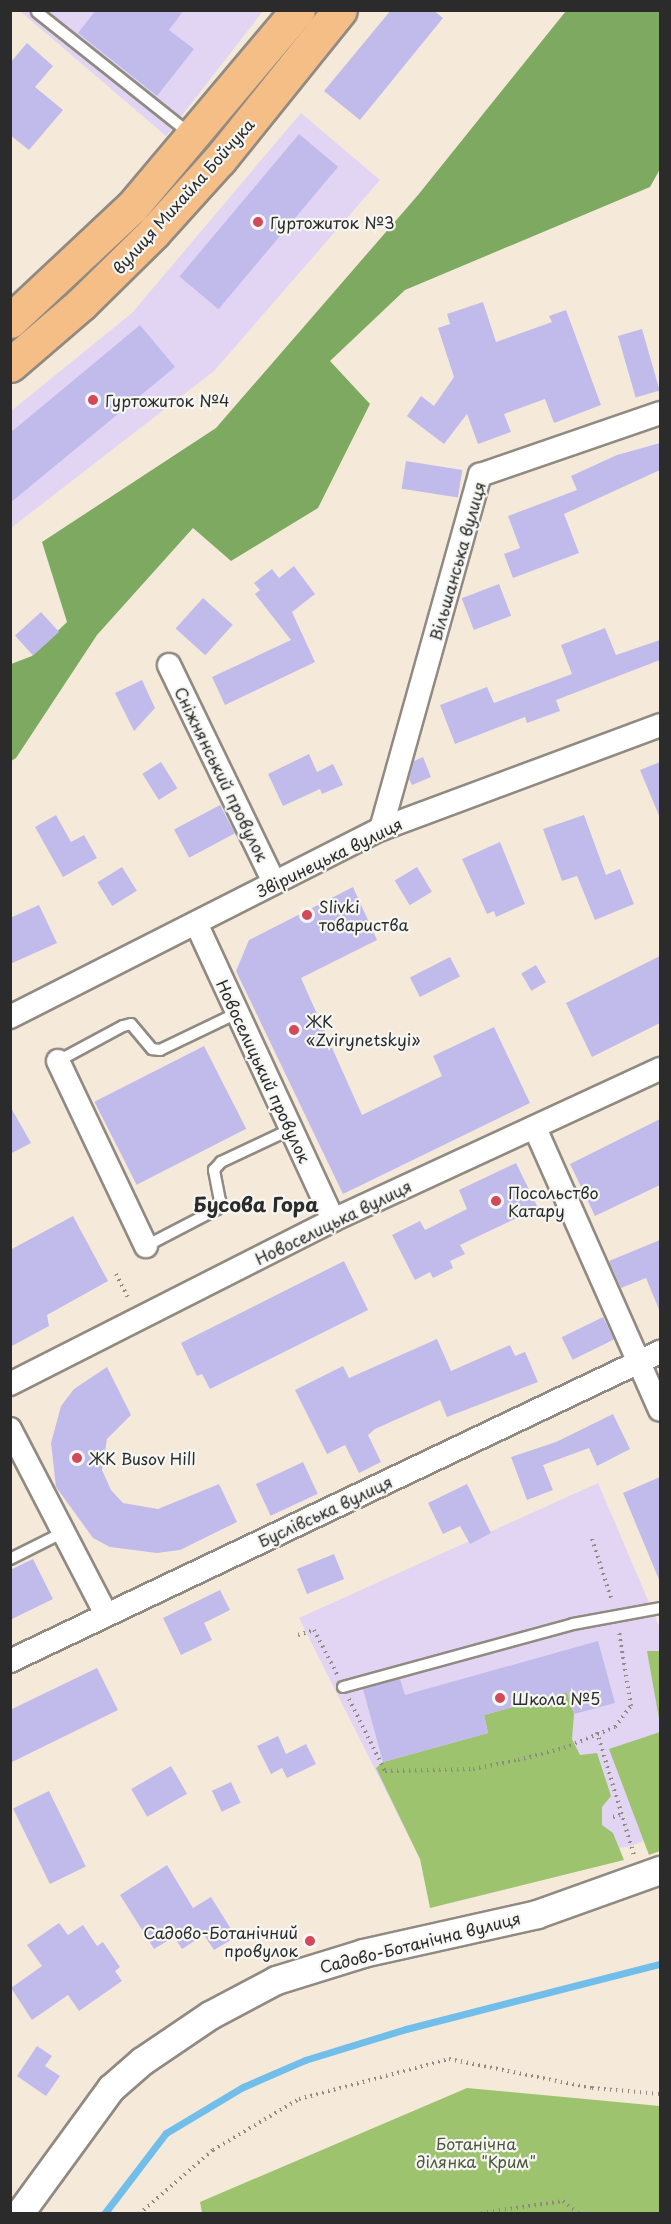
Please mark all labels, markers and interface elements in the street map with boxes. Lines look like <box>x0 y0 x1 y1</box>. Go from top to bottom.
street label: вулиця Михайла Бойчука <box>108 114 258 278</box>
place label: Гуртожиток №3 <box>270 212 394 232</box>
marker: Гуртожиток №3 <box>251 215 265 229</box>
place label: Гуртожиток №4 <box>105 390 229 410</box>
marker: Гуртожиток №4 <box>86 393 100 407</box>
street label: Вільшанська вулиця <box>425 479 489 643</box>
street label: Сніжнянський провулок <box>171 684 273 864</box>
street label: Звіринецька вулиця <box>253 813 405 901</box>
place label: Slivki товариства <box>319 896 408 934</box>
marker: Slivki товариства <box>300 908 314 922</box>
street label: Новоселицький провулок <box>213 976 315 1166</box>
place label: ЖК «Zvirynetskyi» <box>306 1011 420 1049</box>
marker: ЖК «Zvirynetskyi» <box>287 1023 301 1037</box>
street label: Новоселицька вулиця <box>251 1176 415 1268</box>
place label: Посольство Катару <box>508 1182 598 1220</box>
district label: Бусова Гора <box>193 1192 319 1216</box>
marker: Посольство Катару <box>489 1194 503 1208</box>
place label: ЖК Busov Hill <box>89 1448 197 1468</box>
marker: ЖК Busov Hill <box>70 1451 84 1465</box>
street label: Буслівська вулиця <box>255 1471 395 1551</box>
place label: Школа №5 <box>512 1688 601 1708</box>
marker: Школа №5 <box>493 1691 507 1705</box>
street label: Садово-Ботанічна вулиця <box>317 1908 523 1976</box>
place label: Садово-Ботанічний провулок <box>143 1922 298 1960</box>
marker: Садово-Ботанічний провулок <box>303 1934 317 1948</box>
park label: Ботанічна ділянка "Крим" <box>416 2133 536 2171</box>

